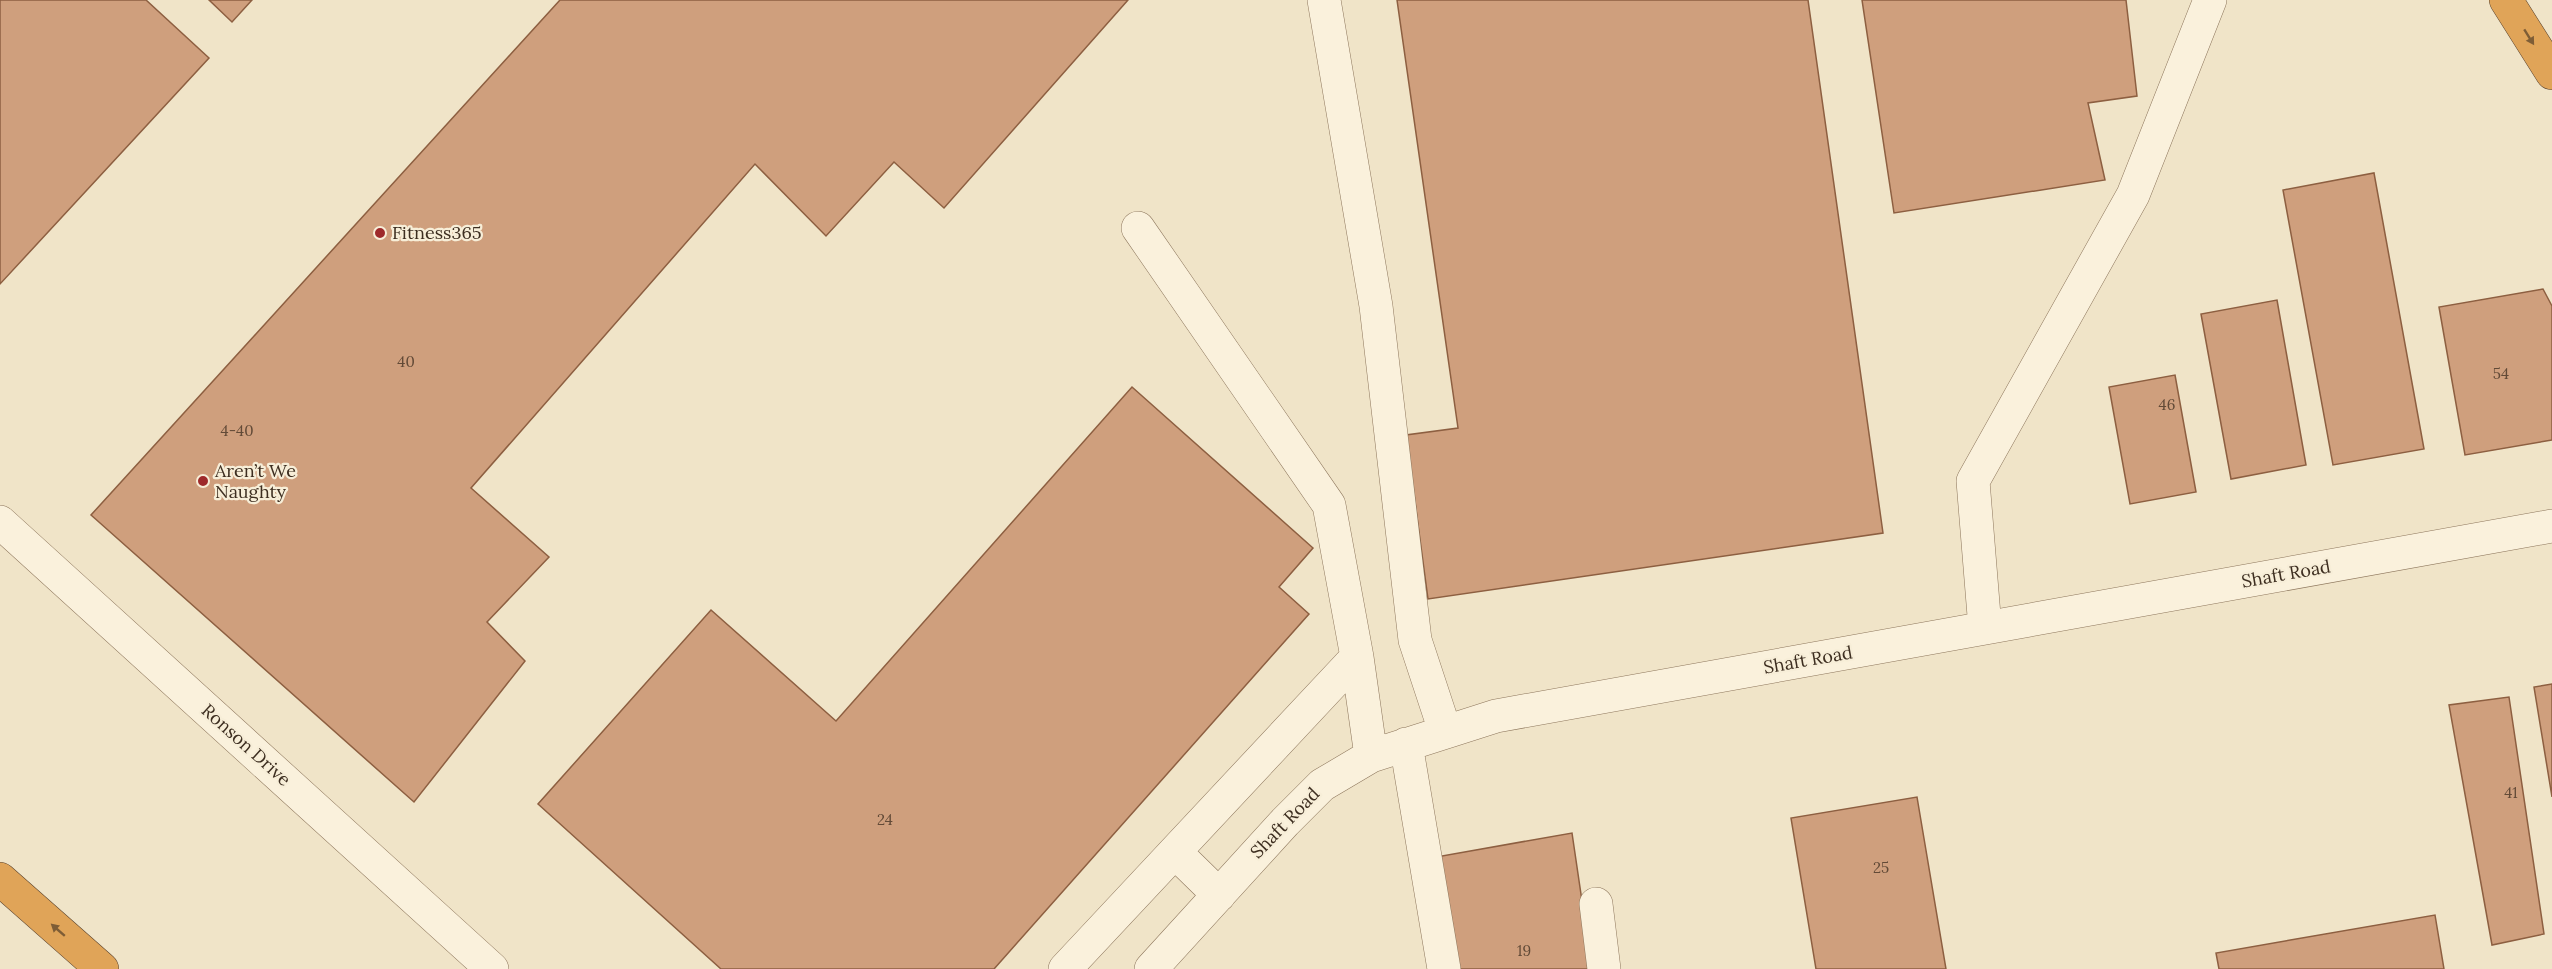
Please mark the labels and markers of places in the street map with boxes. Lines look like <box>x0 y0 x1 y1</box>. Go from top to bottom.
place label: Fitness365 <box>392 221 482 244</box>
marker: Fitness365 <box>373 226 387 240</box>
place label: Aren’t We Naughty <box>214 459 296 503</box>
marker: Aren’t We Naughty <box>196 474 210 488</box>

